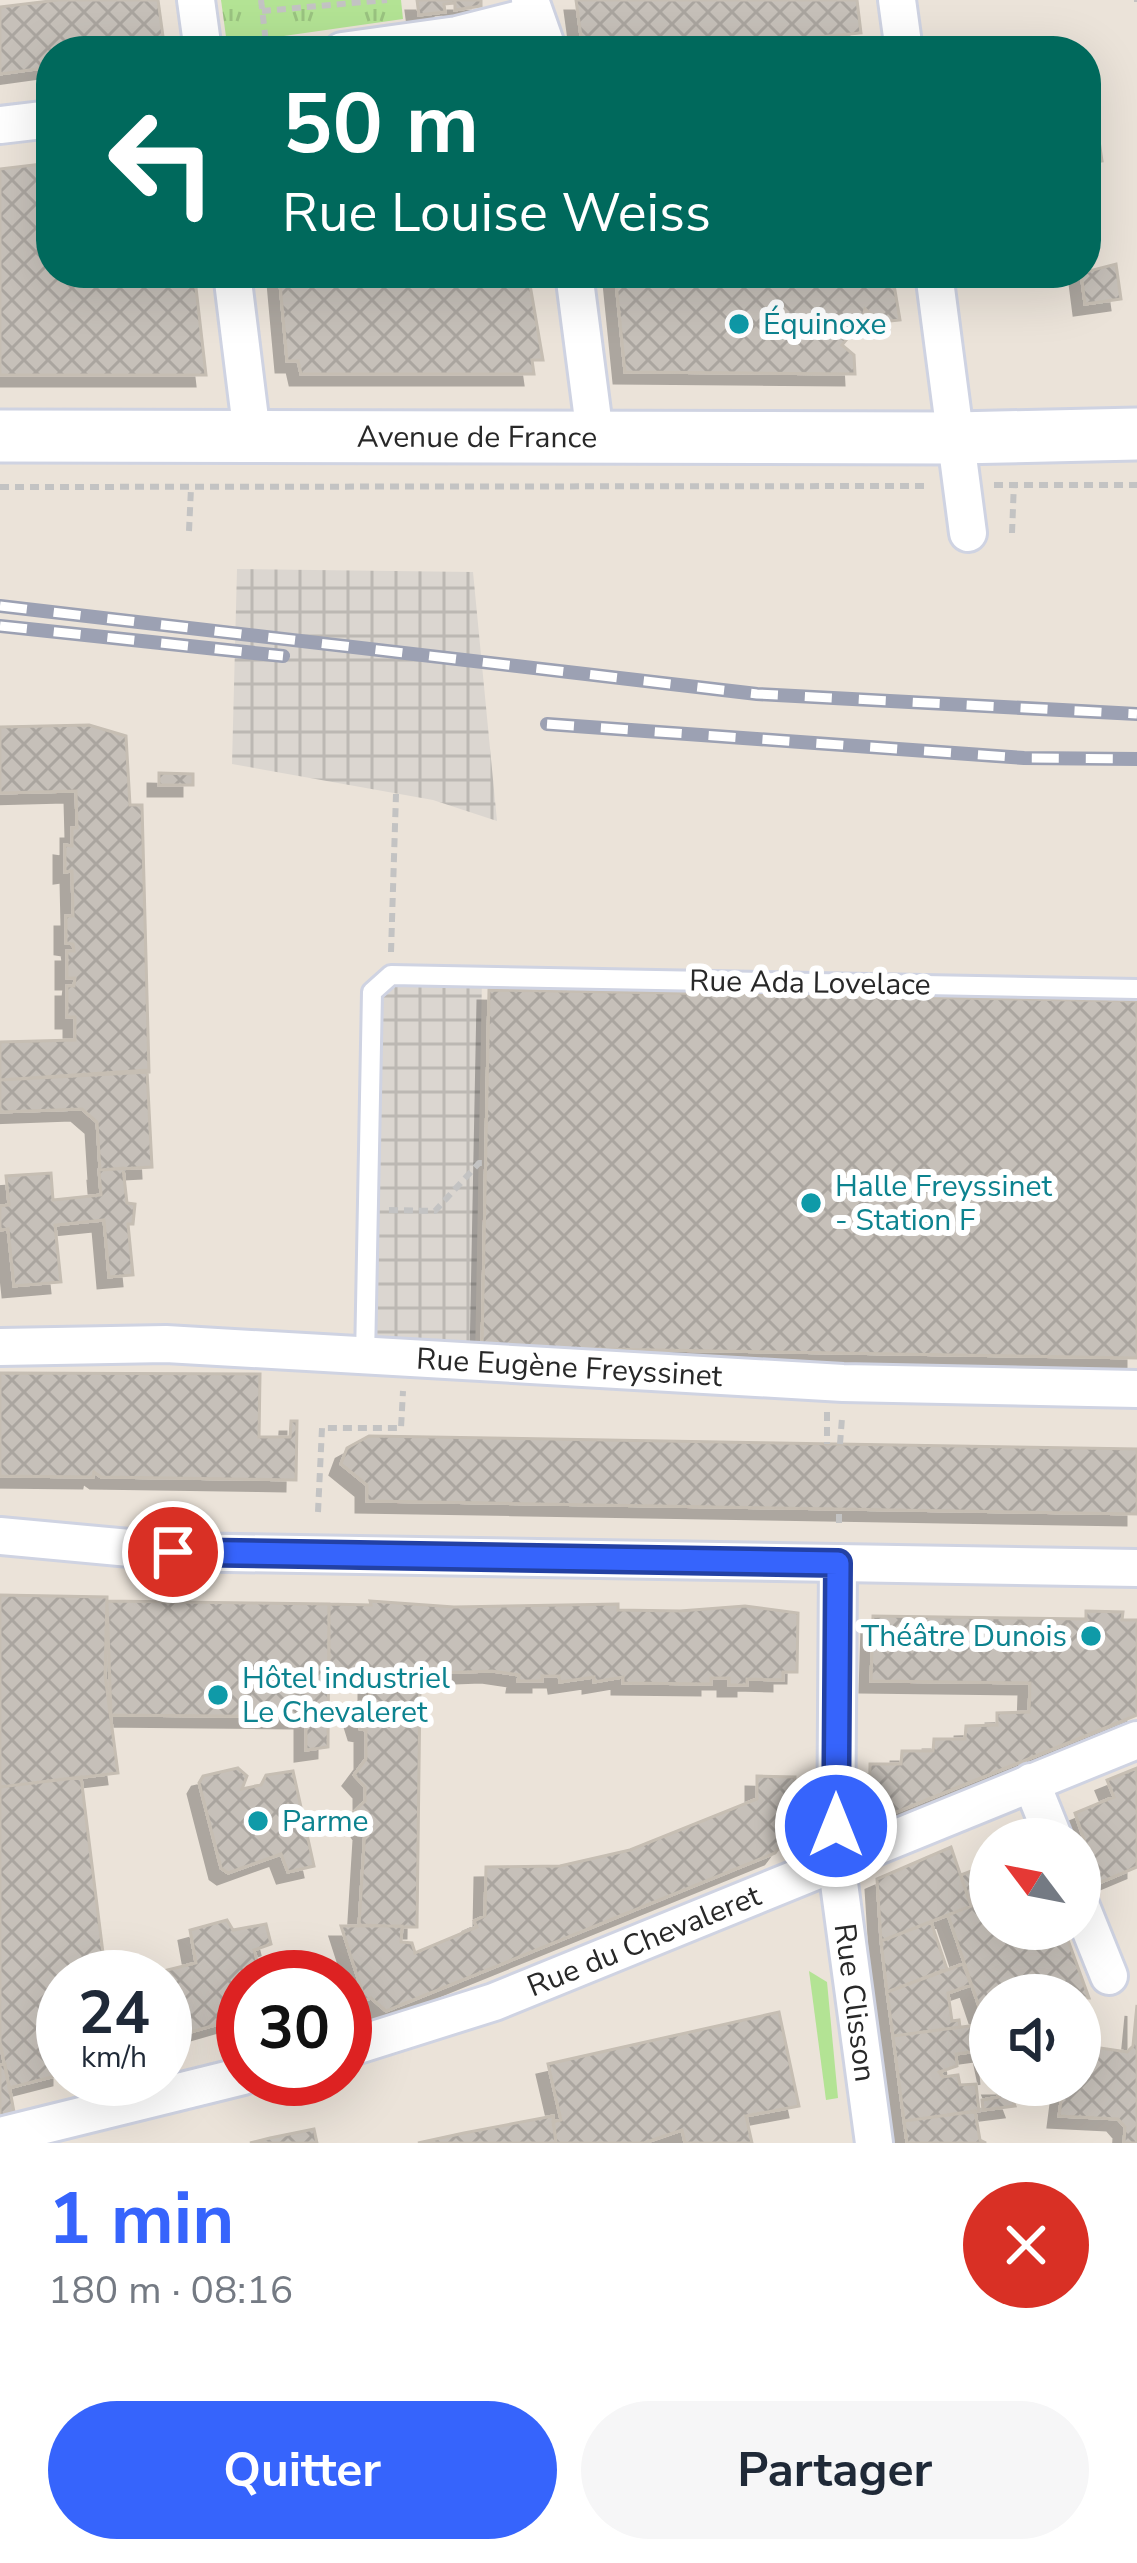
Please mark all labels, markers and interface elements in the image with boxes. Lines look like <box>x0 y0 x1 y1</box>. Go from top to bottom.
text: 50 m <box>282 67 479 182</box>
icon: left <box>84 84 240 240</box>
text: Rue Louise Weiss <box>282 176 711 250</box>
place label: Équinoxe <box>763 304 886 345</box>
marker: Équinoxe <box>726 311 752 337</box>
street label: Avenue de France <box>357 416 597 458</box>
street label: Rue Ada Lovelace <box>689 960 931 1006</box>
place label: Halle Freyssinet - Station F <box>835 1166 1052 1241</box>
marker: Halle Freyssinet - Station F <box>798 1190 824 1216</box>
street label: Rue Eugène Freyssinet <box>415 1338 724 1397</box>
pin <box>122 1501 224 1603</box>
icon: arrive <box>140 1519 206 1585</box>
place label: Théâtre Dunois <box>861 1616 1067 1657</box>
marker: Théâtre Dunois <box>1078 1623 1104 1649</box>
place label: Hôtel industriel Le Chevaleret <box>242 1658 450 1733</box>
marker: Hôtel industriel Le Chevaleret <box>205 1682 231 1708</box>
position arrow <box>773 1763 899 1889</box>
place label: Parme <box>282 1801 369 1842</box>
marker: Parme <box>245 1808 271 1834</box>
north arrow <box>969 1818 1101 1950</box>
map controls <box>969 1818 1101 2106</box>
street label: Rue du Chevaleret <box>521 1875 767 2007</box>
street label: Rue Clisson <box>824 1921 886 2084</box>
speed limit sign: 30 <box>216 1950 372 2106</box>
text: 24 <box>78 1972 150 2054</box>
button: sound <box>969 1974 1101 2106</box>
text: km/h <box>81 2037 147 2078</box>
text: 1 min <box>48 2170 234 2268</box>
button: close <box>963 2182 1089 2308</box>
text: 180 m · 08:16 <box>48 2264 293 2317</box>
button: Quitter <box>48 2401 557 2539</box>
button: Partager <box>581 2401 1089 2539</box>

